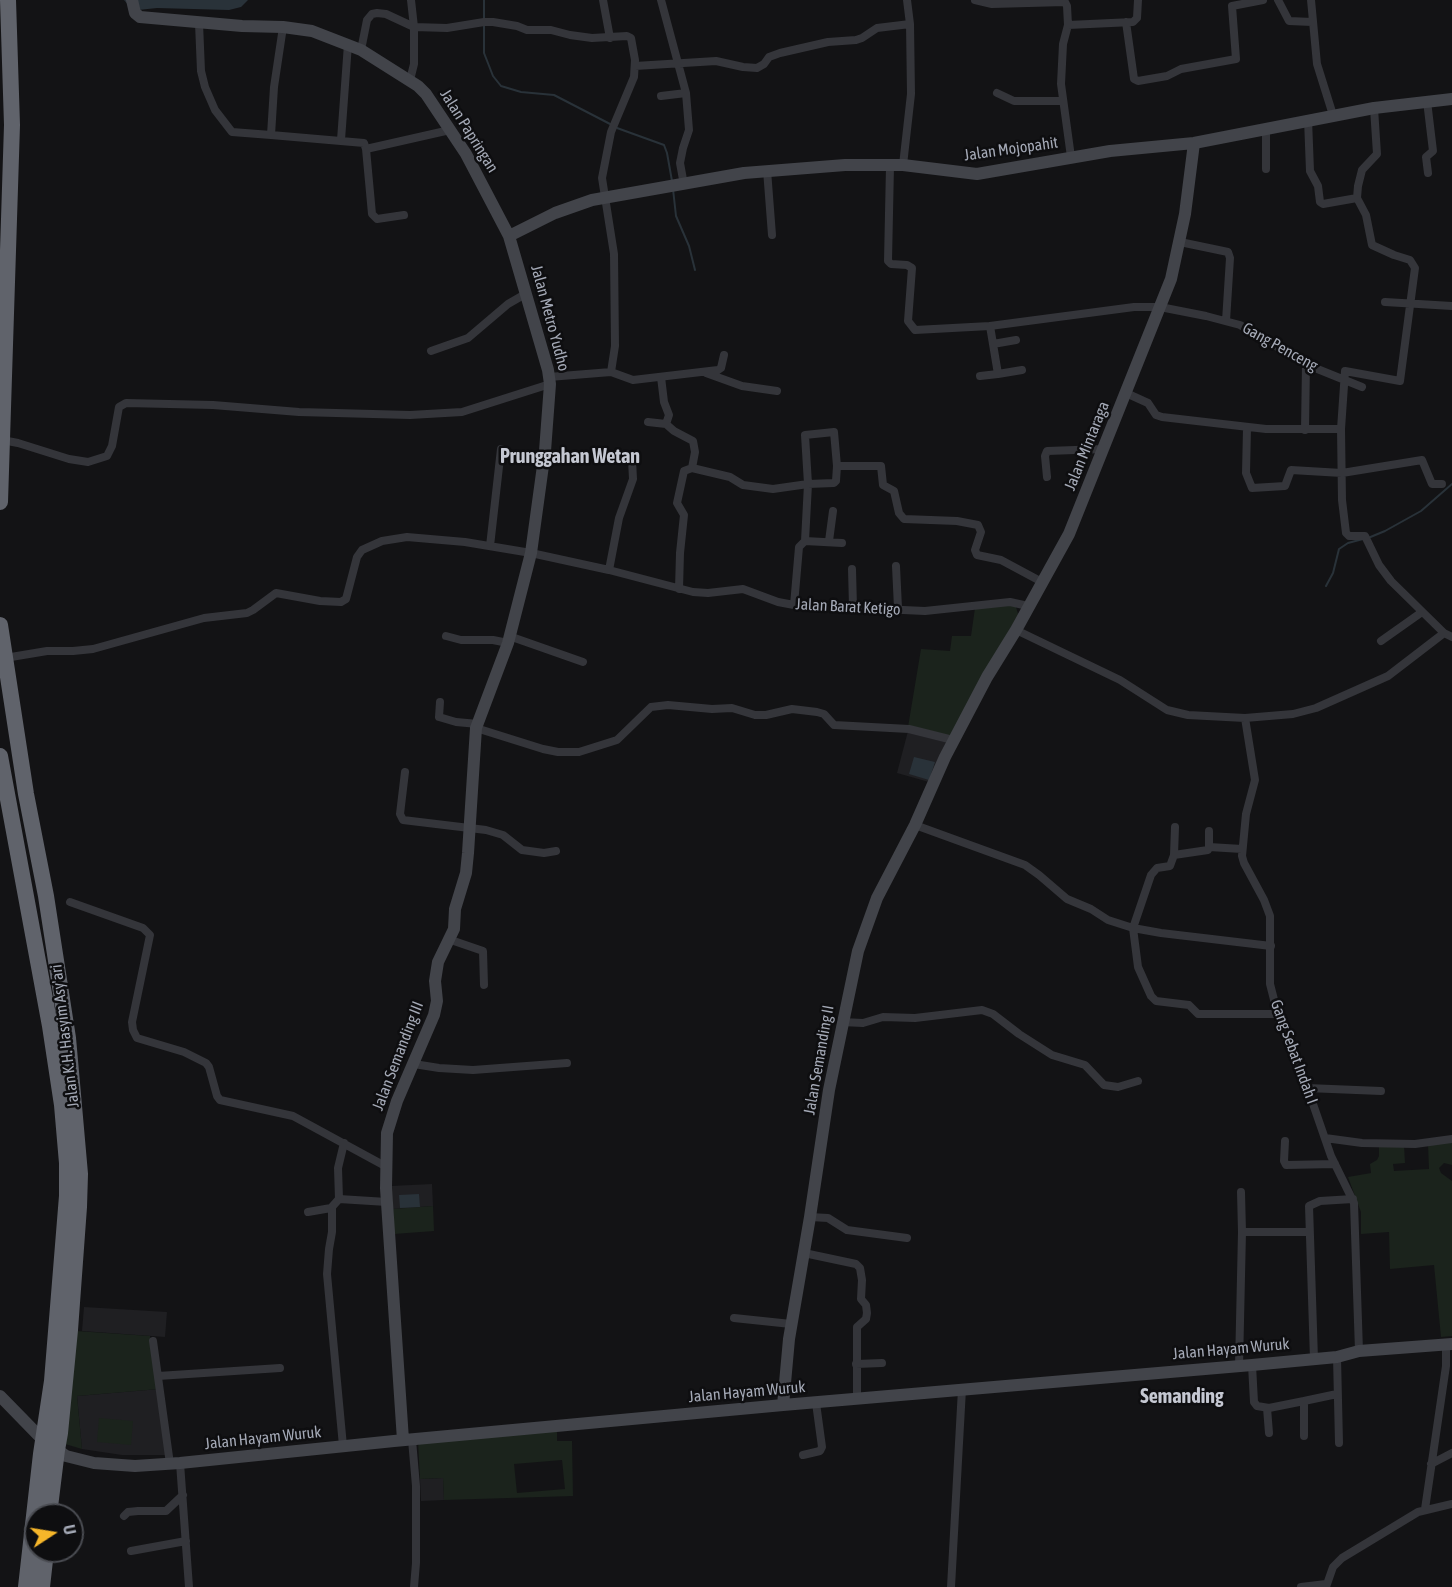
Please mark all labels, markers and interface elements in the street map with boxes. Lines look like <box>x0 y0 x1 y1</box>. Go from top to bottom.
street label: Jalan Papringan <box>436 86 502 176</box>
street label: Jalan Mojopahit <box>963 133 1059 165</box>
street label: Jalan Metro Yudho <box>527 263 573 373</box>
street label: Gang Penceng <box>1239 318 1321 376</box>
street label: Jalan Mintaraga <box>1060 399 1114 493</box>
district label: Prunggahan Wetan <box>500 445 640 469</box>
street label: Jalan Barat Ketigo <box>795 595 901 619</box>
street label: Jalan K.H. Hasyim Asy'ari <box>47 963 83 1109</box>
street label: Gang Sebat Indah I <box>1266 997 1322 1107</box>
street label: Jalan Semanding III <box>368 999 428 1113</box>
street label: Jalan Semanding II <box>800 1004 838 1116</box>
street label: Jalan Hayam Wuruk <box>1172 1334 1290 1364</box>
street label: Jalan Hayam Wuruk <box>688 1377 806 1407</box>
district label: Semanding <box>1140 1385 1224 1409</box>
street label: Jalan Hayam Wuruk <box>204 1422 322 1454</box>
north arrow <box>24 1503 84 1563</box>
text: U <box>60 1523 79 1536</box>

